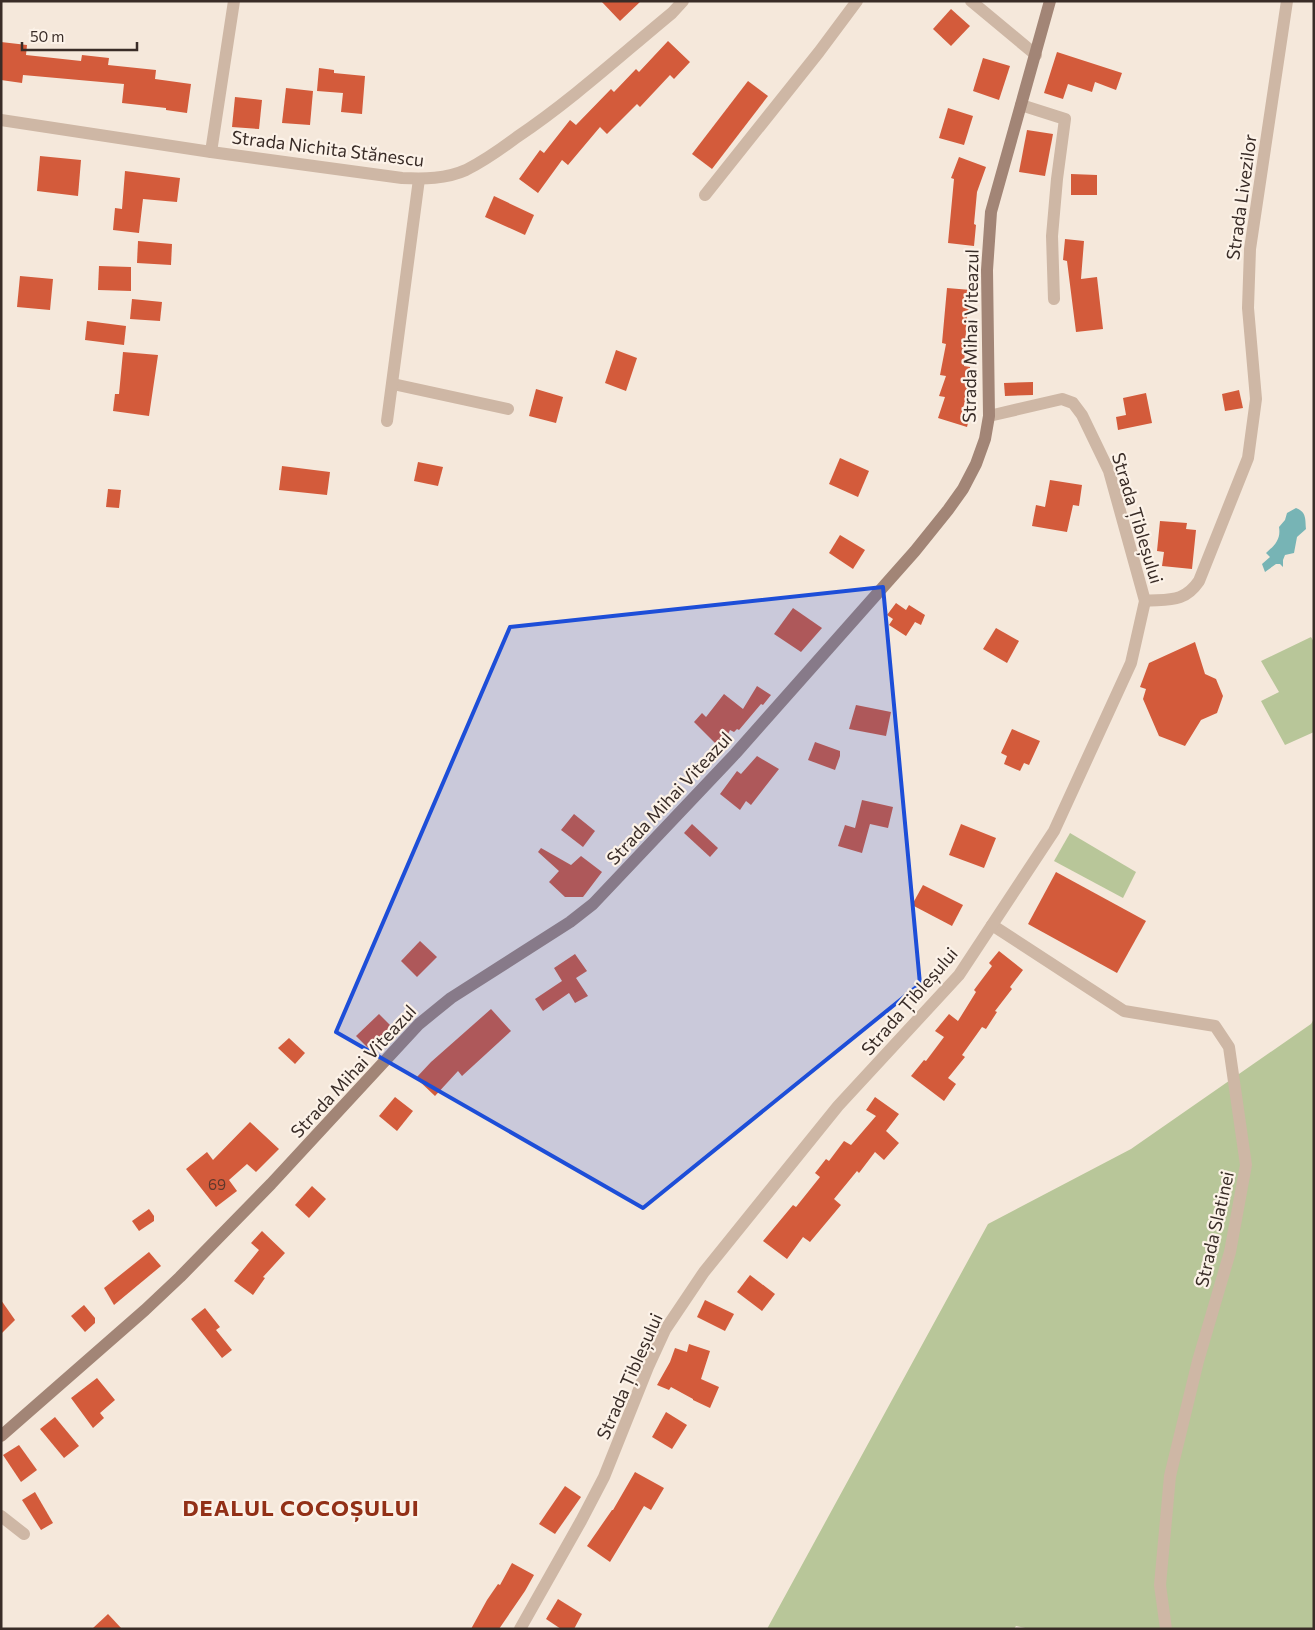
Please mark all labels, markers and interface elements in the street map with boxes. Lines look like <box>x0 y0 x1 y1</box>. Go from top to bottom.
scale bar <box>22 20 138 52</box>
text: 50 m <box>30 27 64 45</box>
street label: Strada Nichita Stănescu <box>230 125 426 171</box>
street label: Strada Livezilor <box>1221 133 1261 261</box>
street label: Strada Mihai Viteazul <box>957 249 983 423</box>
street label: Strada Țibleșului <box>1107 450 1168 586</box>
street label: Strada Mihai Viteazul <box>602 727 736 869</box>
street label: Strada Țibleșului <box>856 943 963 1060</box>
street label: Strada Mihai Viteazul <box>286 1000 420 1142</box>
street label: Strada Slatinei <box>1190 1169 1238 1289</box>
house number: 69 <box>208 1175 226 1193</box>
street label: Strada Țibleșului <box>591 1309 668 1443</box>
district label: DEALUL COCOȘULUI <box>182 1494 420 1522</box>

